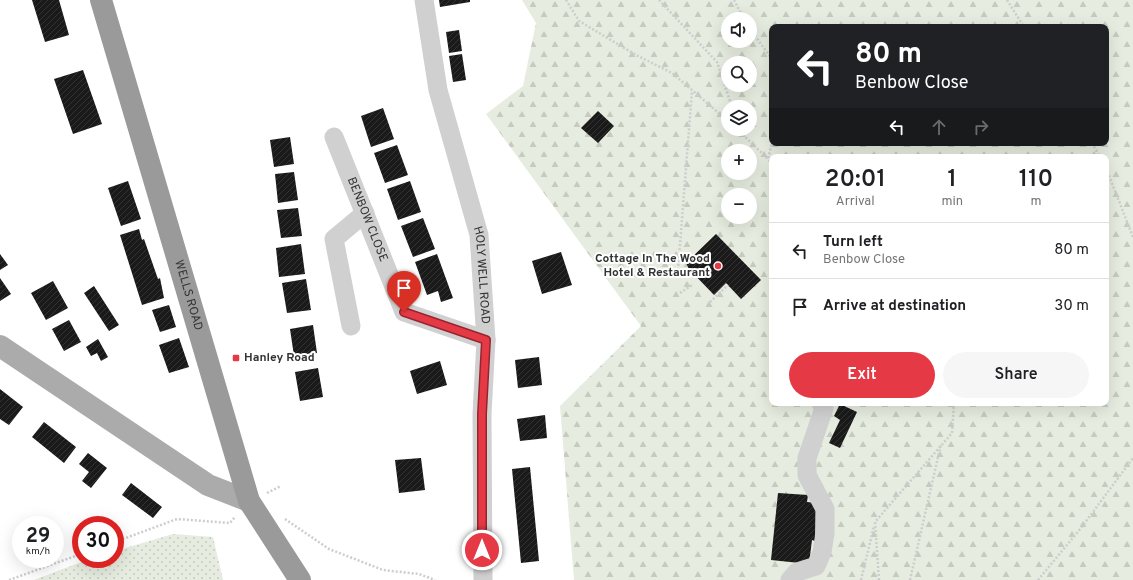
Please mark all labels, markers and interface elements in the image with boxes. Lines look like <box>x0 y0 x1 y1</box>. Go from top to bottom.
map controls <box>721 12 757 224</box>
button: sound <box>721 12 757 48</box>
text: 80 m <box>855 37 922 73</box>
icon: left <box>789 40 841 92</box>
button: search <box>721 56 757 92</box>
text: Benbow Close <box>855 72 969 95</box>
button: layers <box>721 100 757 136</box>
icon: left <box>886 116 908 138</box>
icon: ahead <box>928 116 950 138</box>
icon: right <box>970 116 992 138</box>
button: + <box>721 144 757 180</box>
text: 20:01 <box>825 165 886 195</box>
text: 1 <box>948 165 957 195</box>
text: 110 <box>1019 165 1053 195</box>
street label: BENBOW CLOSE <box>343 175 391 264</box>
button: − <box>721 188 757 224</box>
text: Arrival <box>836 194 875 210</box>
text: min <box>941 194 963 210</box>
text: m <box>1031 194 1042 210</box>
street label: HOLY WELL ROAD <box>469 224 493 325</box>
text: Turn left <box>823 233 883 252</box>
icon: left <box>789 240 811 262</box>
text: 80 m <box>1054 241 1089 260</box>
place label: Cottage In The Wood Hotel & Restaurant <box>595 251 710 281</box>
text: Benbow Close <box>823 252 905 268</box>
street label: WELLS ROAD <box>170 258 206 333</box>
marker: Cottage In The Wood Hotel & Restaurant <box>713 261 723 271</box>
pin <box>387 271 421 312</box>
icon: arrive <box>393 277 415 299</box>
icon: arrive <box>789 296 811 318</box>
text: Arrive at destination <box>823 297 966 316</box>
text: 30 m <box>1054 297 1089 316</box>
place label: Hanley Road <box>244 350 315 366</box>
button: Exit <box>789 352 935 398</box>
button: Share <box>943 352 1089 398</box>
marker: Hanley Road <box>231 353 241 363</box>
speed limit sign: 30 <box>72 516 124 568</box>
text: 29 <box>26 524 50 550</box>
position arrow <box>461 529 503 571</box>
text: km/h <box>26 545 50 558</box>

